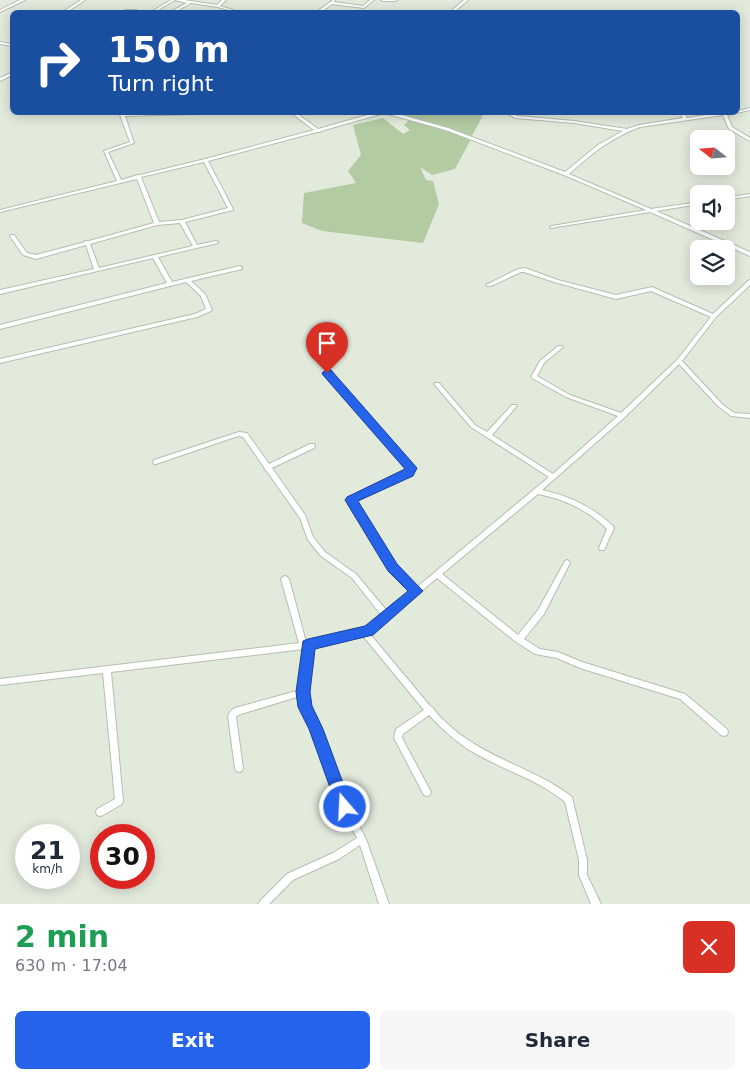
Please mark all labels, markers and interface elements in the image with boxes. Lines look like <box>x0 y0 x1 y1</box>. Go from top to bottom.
icon: right <box>25 30 90 95</box>
text: 150 m <box>108 30 230 70</box>
text: Turn right <box>108 71 213 96</box>
north arrow <box>690 130 735 175</box>
map controls <box>690 130 735 285</box>
button: sound <box>690 185 735 230</box>
button: layers <box>690 240 735 285</box>
pin <box>306 322 348 373</box>
icon: arrive <box>313 329 341 357</box>
position arrow <box>318 780 370 832</box>
speed limit sign: 30 <box>90 824 155 889</box>
text: 21 <box>30 836 65 865</box>
text: km/h <box>32 862 63 876</box>
text: 2 min <box>15 919 109 954</box>
button: close <box>683 921 735 973</box>
text: 630 m · 17:04 <box>15 956 128 975</box>
button: Exit <box>15 1011 370 1069</box>
button: Share <box>380 1011 735 1069</box>

